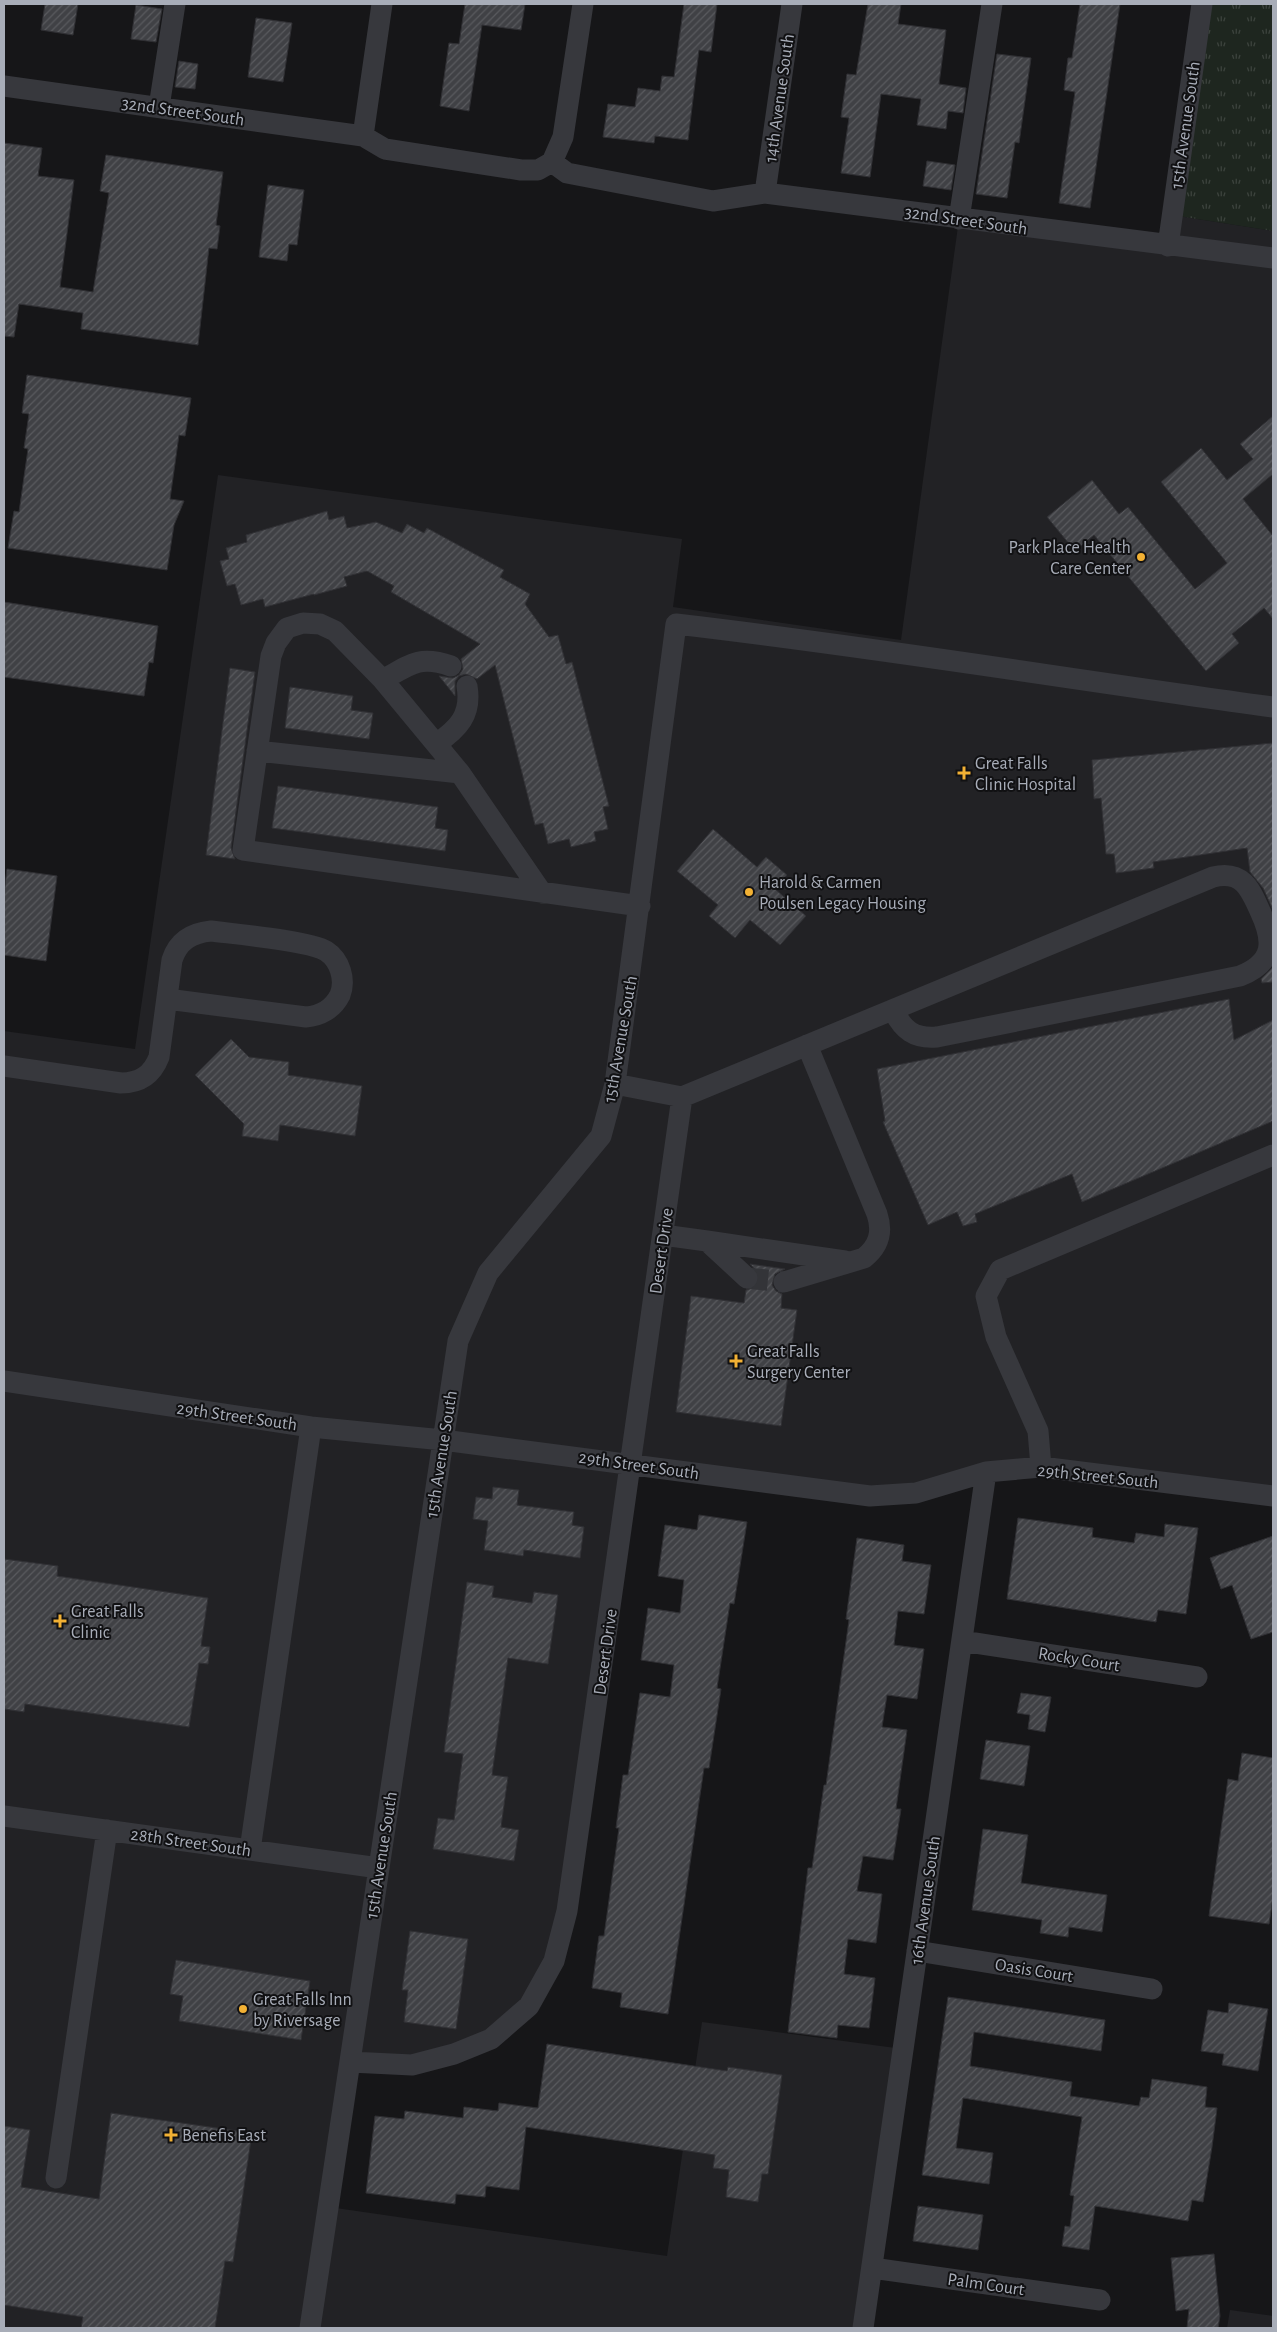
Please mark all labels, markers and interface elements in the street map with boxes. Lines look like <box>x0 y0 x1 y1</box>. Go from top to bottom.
street label: 14th Avenue South <box>762 33 798 164</box>
street label: 15th Avenue South <box>1168 60 1204 190</box>
street label: 32nd Street South <box>120 94 245 130</box>
street label: 32nd Street South <box>903 203 1028 239</box>
place label: Park Place Health Care Center <box>1009 539 1131 578</box>
marker: Park Place Health Care Center <box>1135 551 1147 563</box>
place label: Great Falls Clinic Hospital <box>975 755 1076 794</box>
marker: Great Falls Clinic Hospital <box>957 766 971 780</box>
place label: Harold & Carmen Poulsen Legacy Housing <box>759 874 926 913</box>
marker: Harold & Carmen Poulsen Legacy Housing <box>743 886 755 898</box>
street label: 15th Avenue South <box>601 974 641 1104</box>
street label: Desert Drive <box>647 1207 677 1295</box>
place label: Great Falls Surgery Center <box>747 1343 850 1382</box>
marker: Great Falls Surgery Center <box>729 1354 743 1368</box>
street label: 15th Avenue South <box>423 1389 461 1519</box>
street label: 29th Street South <box>176 1400 298 1434</box>
street label: 29th Street South <box>578 1449 700 1483</box>
street label: 29th Street South <box>1037 1462 1159 1492</box>
place label: Great Falls Clinic <box>71 1603 144 1642</box>
street label: Desert Drive <box>591 1608 621 1696</box>
marker: Great Falls Clinic <box>53 1614 67 1628</box>
street label: Rocky Court <box>1037 1645 1121 1675</box>
street label: 15th Avenue South <box>363 1790 401 1920</box>
street label: 28th Street South <box>129 1826 252 1860</box>
street label: 16th Avenue South <box>908 1835 944 1965</box>
street label: Oasis Court <box>994 1956 1074 1986</box>
place label: Great Falls Inn by Riversage <box>253 1991 352 2030</box>
marker: Great Falls Inn by Riversage <box>237 2003 249 2015</box>
place label: Benefis East <box>182 2127 266 2145</box>
marker: Benefis East <box>164 2128 178 2142</box>
street label: Palm Court <box>946 2271 1026 2299</box>

